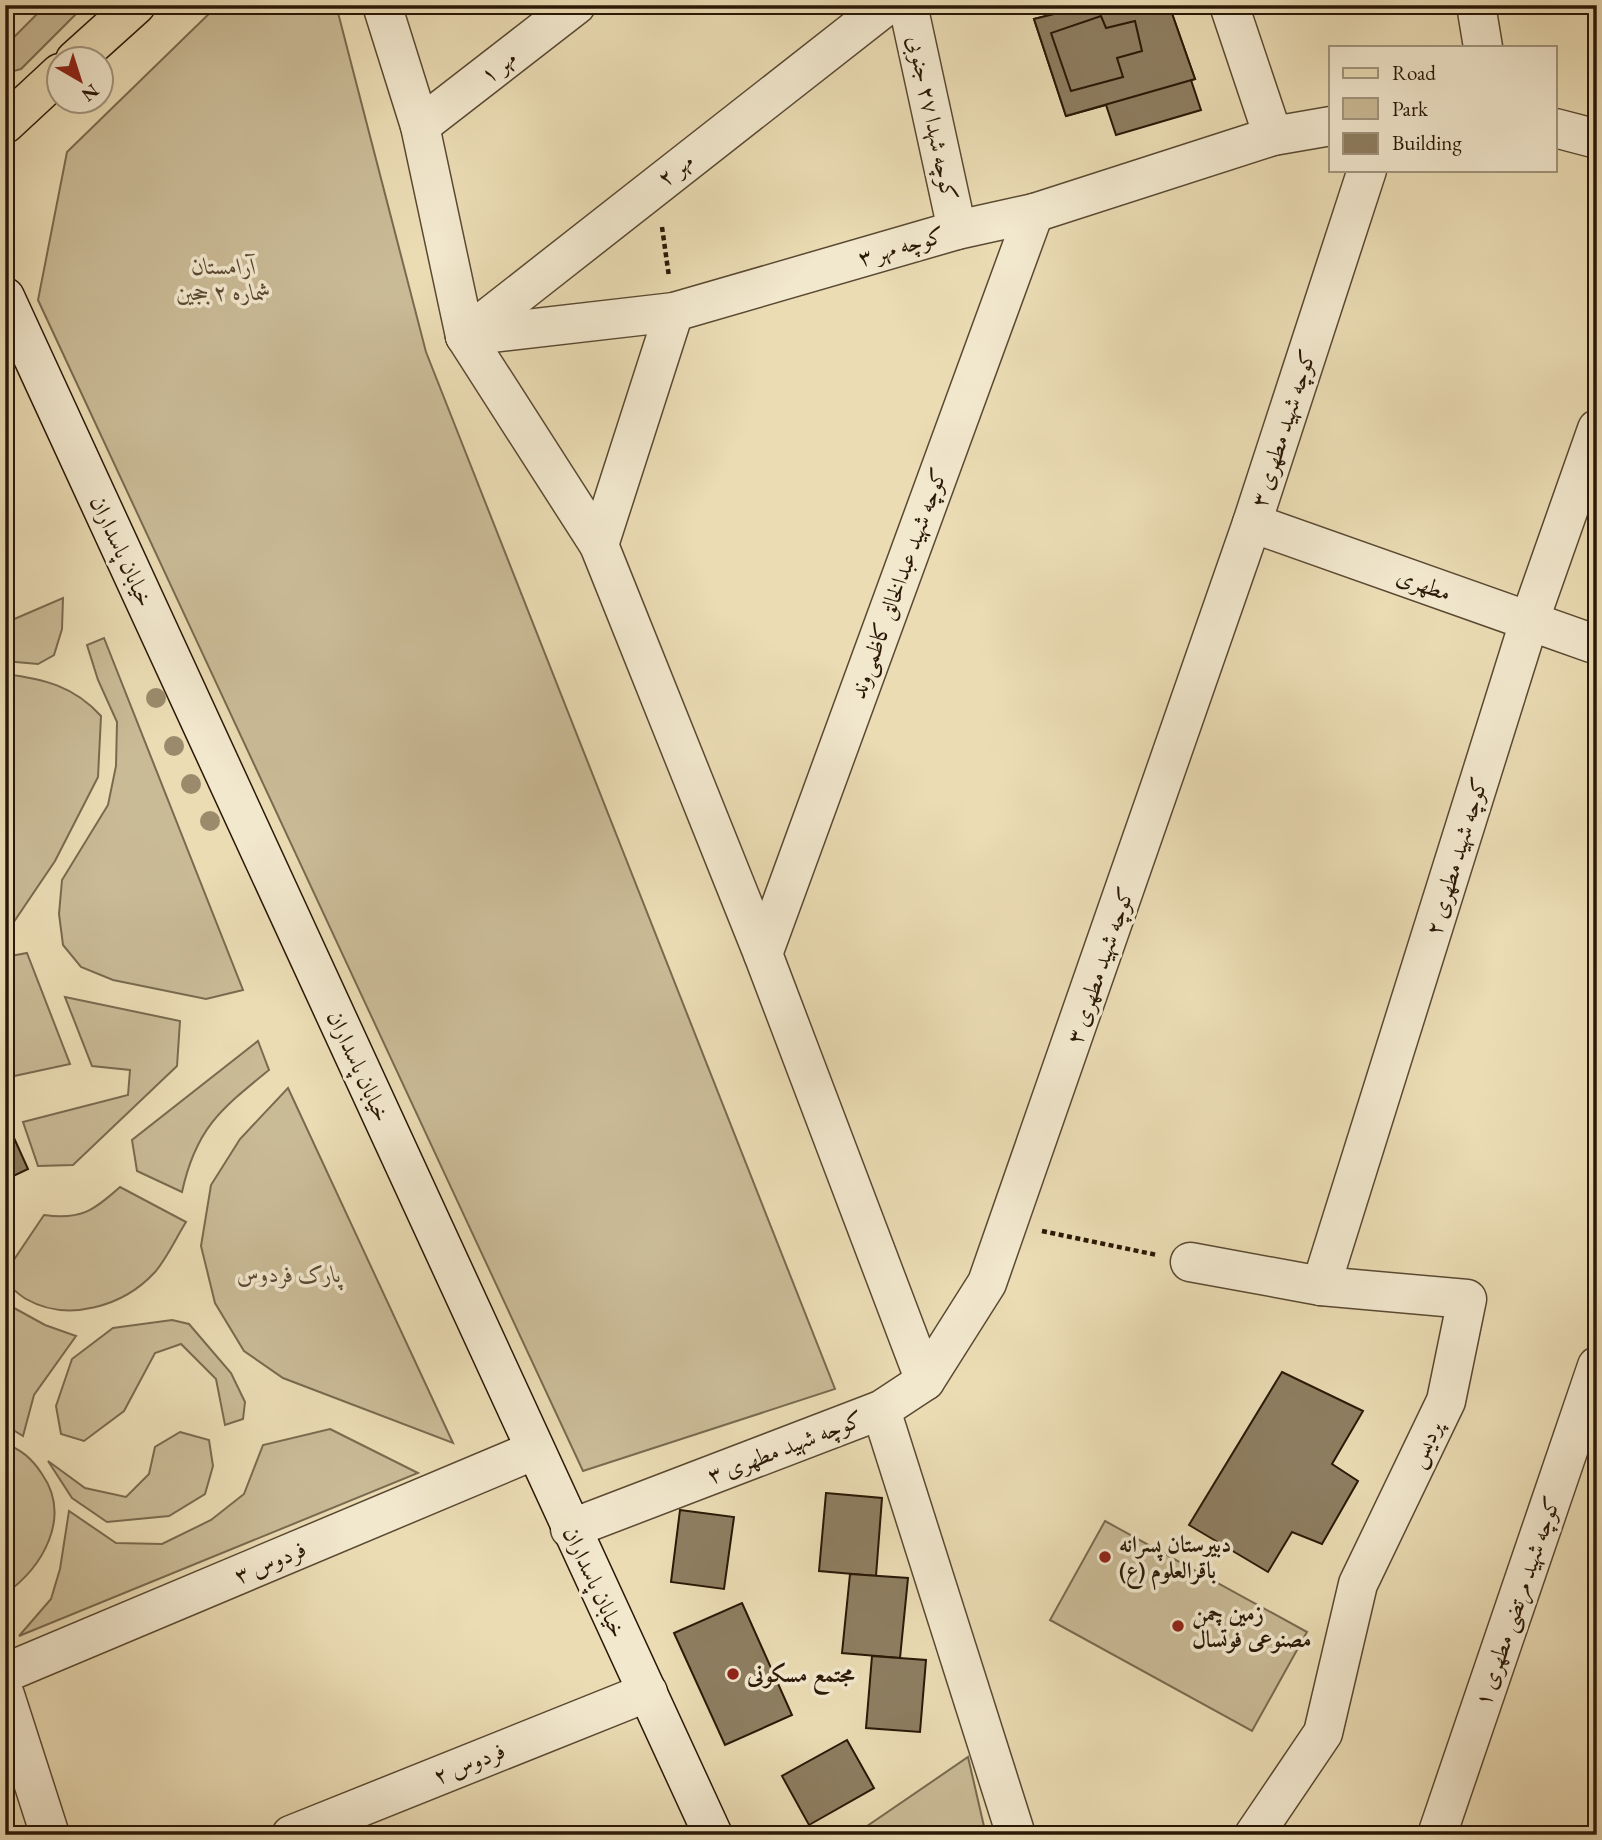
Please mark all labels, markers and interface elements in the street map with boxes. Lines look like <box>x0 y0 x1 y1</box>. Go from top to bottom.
street label: کوچه شهدا ۲۷ جنوبی <box>900 33 965 204</box>
street label: مهر ۱ <box>474 42 522 90</box>
north arrow <box>46 46 116 116</box>
legend <box>1329 46 1556 172</box>
text: Road <box>1392 59 1436 86</box>
text: N <box>76 78 104 108</box>
text: Park <box>1392 95 1429 122</box>
text: Building <box>1392 129 1462 156</box>
street label: مهر ۲ <box>651 145 699 193</box>
street label: کوچه مهر ۳ <box>854 219 948 274</box>
park label: آرامستان شماره ۲ ججین <box>176 251 272 307</box>
street label: کوچه شهید مطهری ۳ <box>1243 345 1324 511</box>
street label: کوچه شهید عبدالخالق کاظمی‌وند <box>842 463 955 703</box>
street label: خیابان پاسداران <box>81 491 161 612</box>
street label: مطهری <box>1393 560 1455 608</box>
street label: کوچه شهید مطهری ۲ <box>1418 773 1495 939</box>
street label: کوچه شهید مطهری ۳ <box>1059 883 1142 1048</box>
street label: خیابان پاسداران <box>318 1006 398 1127</box>
park label: پارک فردوس <box>237 1259 343 1291</box>
street label: کوچه شهید مطهری ۳ <box>703 1404 867 1491</box>
street label: پردیس <box>1401 1414 1451 1473</box>
street label: کوچه شهید مرتضی مطهری ۱ <box>1467 1492 1569 1711</box>
street label: خیابان پاسداران <box>554 1522 634 1643</box>
place label: دبیرستان پسرانه باقرالعلوم (ع) <box>1119 1529 1231 1591</box>
street label: فردوس ۳ <box>230 1534 310 1590</box>
marker: دبیرستان پسرانه باقرالعلوم (ع) <box>1097 1549 1113 1565</box>
place label: زمین چمن مصنوعی فوتسال <box>1192 1598 1311 1654</box>
marker: زمین چمن مصنوعی فوتسال <box>1170 1618 1186 1634</box>
place label: مجتمع مسکونی <box>746 1659 855 1696</box>
marker: مجتمع مسکونی <box>725 1666 741 1682</box>
street label: فردوس ۲ <box>429 1735 509 1791</box>

